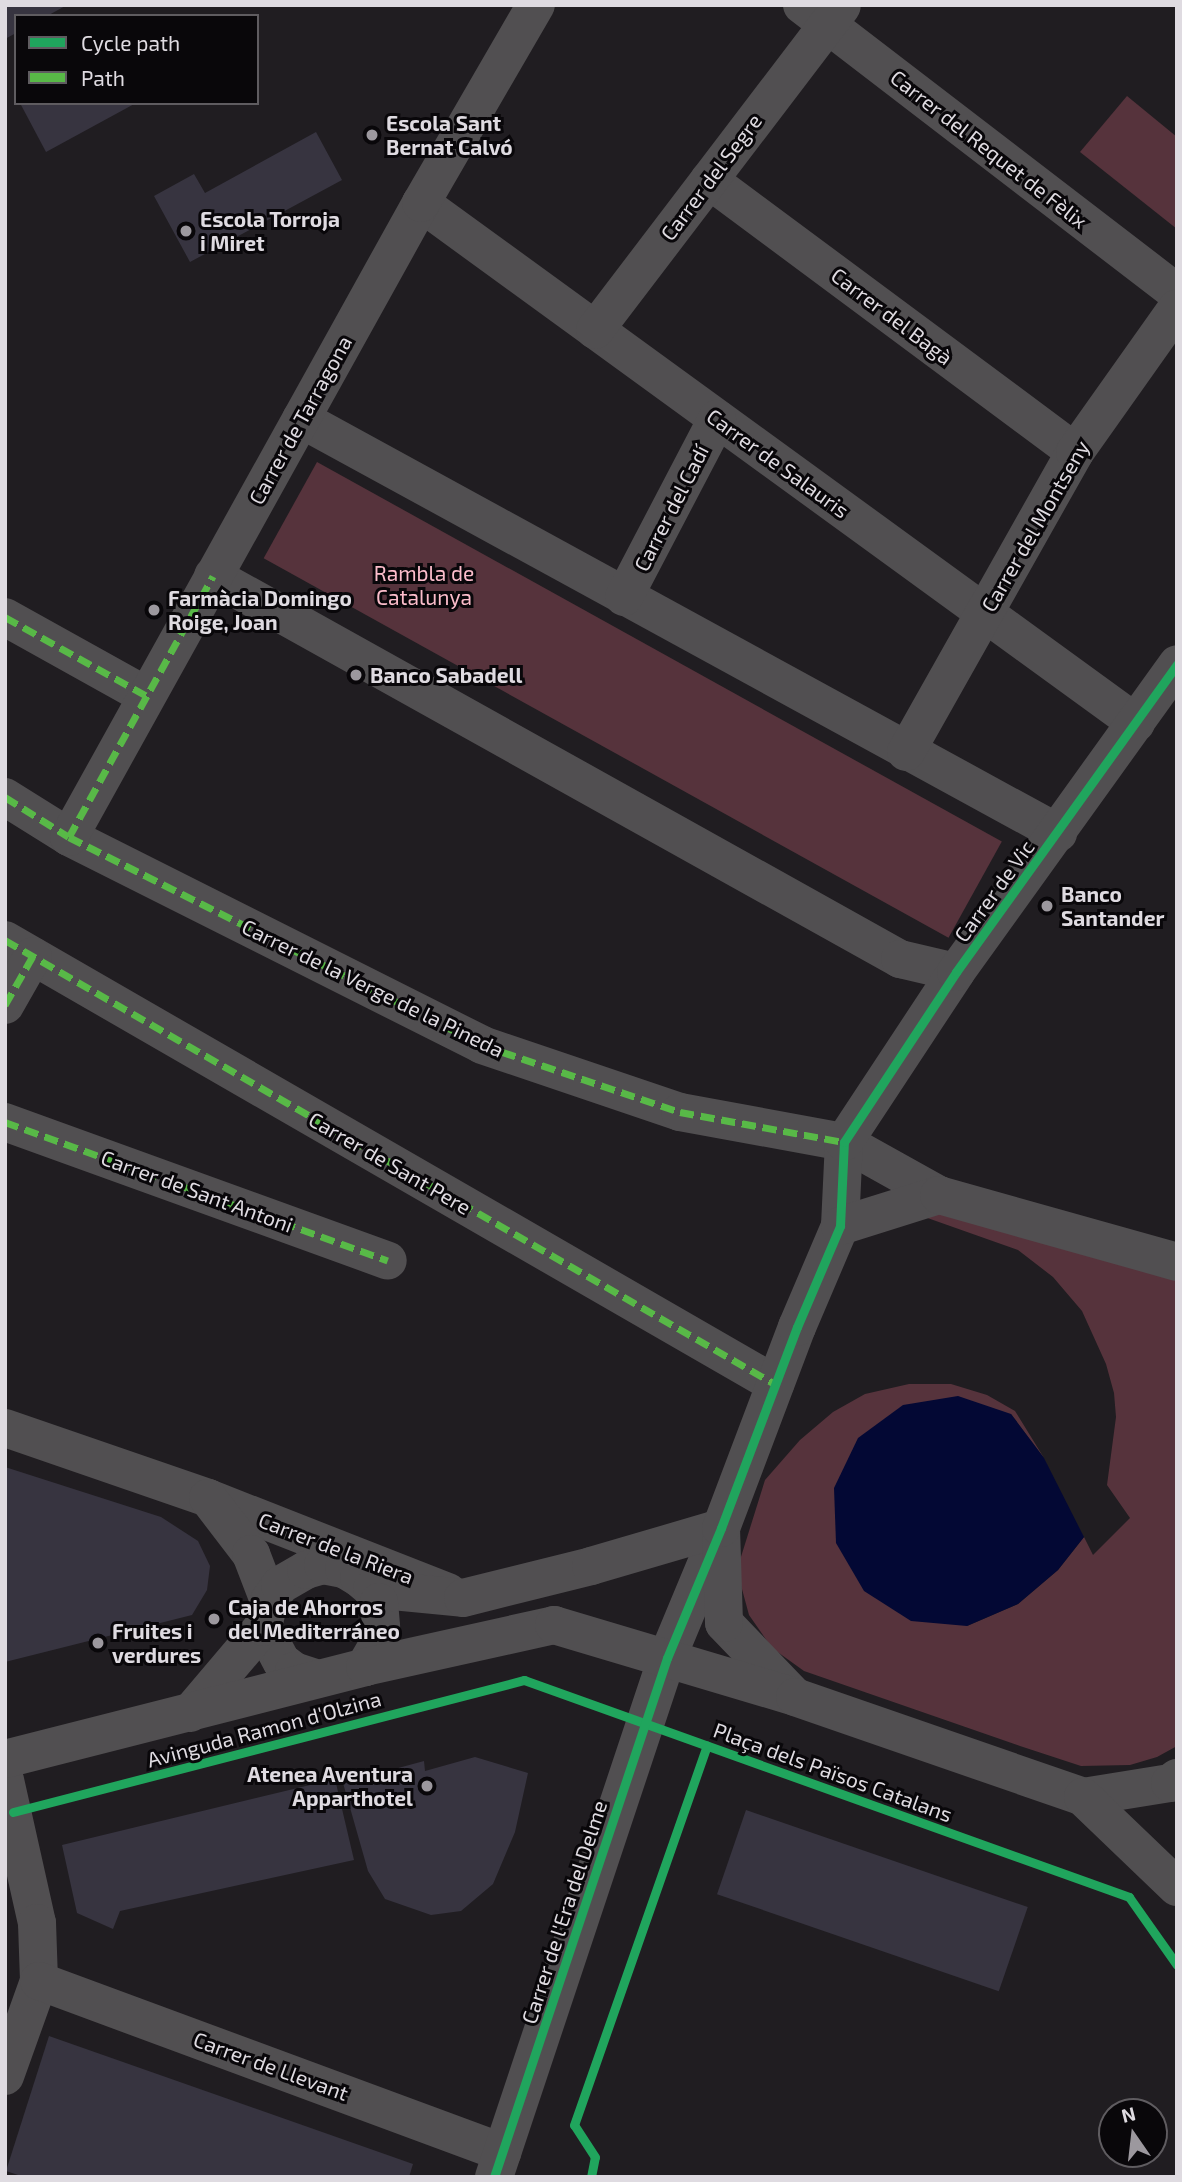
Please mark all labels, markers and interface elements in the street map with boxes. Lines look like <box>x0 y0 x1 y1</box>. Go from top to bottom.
legend <box>14 14 259 105</box>
text: Cycle path <box>81 30 180 55</box>
street label: Carrer del Requet de Fèlix <box>885 64 1093 234</box>
text: Path <box>81 65 125 90</box>
street label: Carrer del Segre <box>655 108 767 246</box>
place label: Escola Sant Bernat Calvó <box>386 110 513 160</box>
marker: Escola Sant Bernat Calvó <box>364 127 380 143</box>
place label: Escola Torroja i Miret <box>200 206 340 256</box>
marker: Escola Torroja i Miret <box>178 223 194 239</box>
street label: Carrer del Bagà <box>826 262 958 370</box>
street label: Carrer de Tarragona <box>243 331 357 509</box>
street label: Carrer de Salauris <box>702 403 854 523</box>
street label: Carrer del Montseny <box>975 435 1095 617</box>
street label: Carrer del Cadí <box>628 440 714 576</box>
park label: Rambla de Catalunya <box>374 560 474 610</box>
place label: Farmàcia Domingo Roige, Joan <box>168 585 352 635</box>
marker: Farmàcia Domingo Roige, Joan <box>146 602 162 618</box>
place label: Banco Sabadell <box>370 662 522 688</box>
marker: Banco Sabadell <box>348 667 364 683</box>
street label: Carrer de Vic <box>948 835 1040 947</box>
place label: Banco Santander <box>1061 881 1164 931</box>
marker: Banco Santander <box>1039 898 1055 914</box>
street label: Carrer de la Verge de la Pineda <box>238 913 508 1063</box>
street label: Carrer de Sant Pere <box>304 1106 476 1220</box>
street label: Carrer de Sant Antoni <box>97 1144 297 1238</box>
street label: Carrer de la Riera <box>255 1507 417 1589</box>
place label: Caja de Ahorros del Mediterráneo <box>228 1594 400 1644</box>
marker: Caja de Ahorros del Mediterráneo <box>206 1611 222 1627</box>
place label: Fruites i verdures <box>112 1618 201 1668</box>
marker: Fruites i verdures <box>90 1635 106 1651</box>
street label: Avinguda Ramon d'Olzina <box>144 1686 384 1772</box>
street label: Plaça dels Països Catalans <box>710 1717 956 1827</box>
place label: Atenea Aventura Apparthotel <box>247 1761 413 1811</box>
marker: Atenea Aventura Apparthotel <box>419 1778 435 1794</box>
street label: Carrer de l'Era del Delme <box>516 1797 612 2027</box>
street label: Carrer de Llevant <box>190 2026 352 2106</box>
north arrow <box>1098 2098 1168 2168</box>
text: N <box>1119 2101 1138 2127</box>

